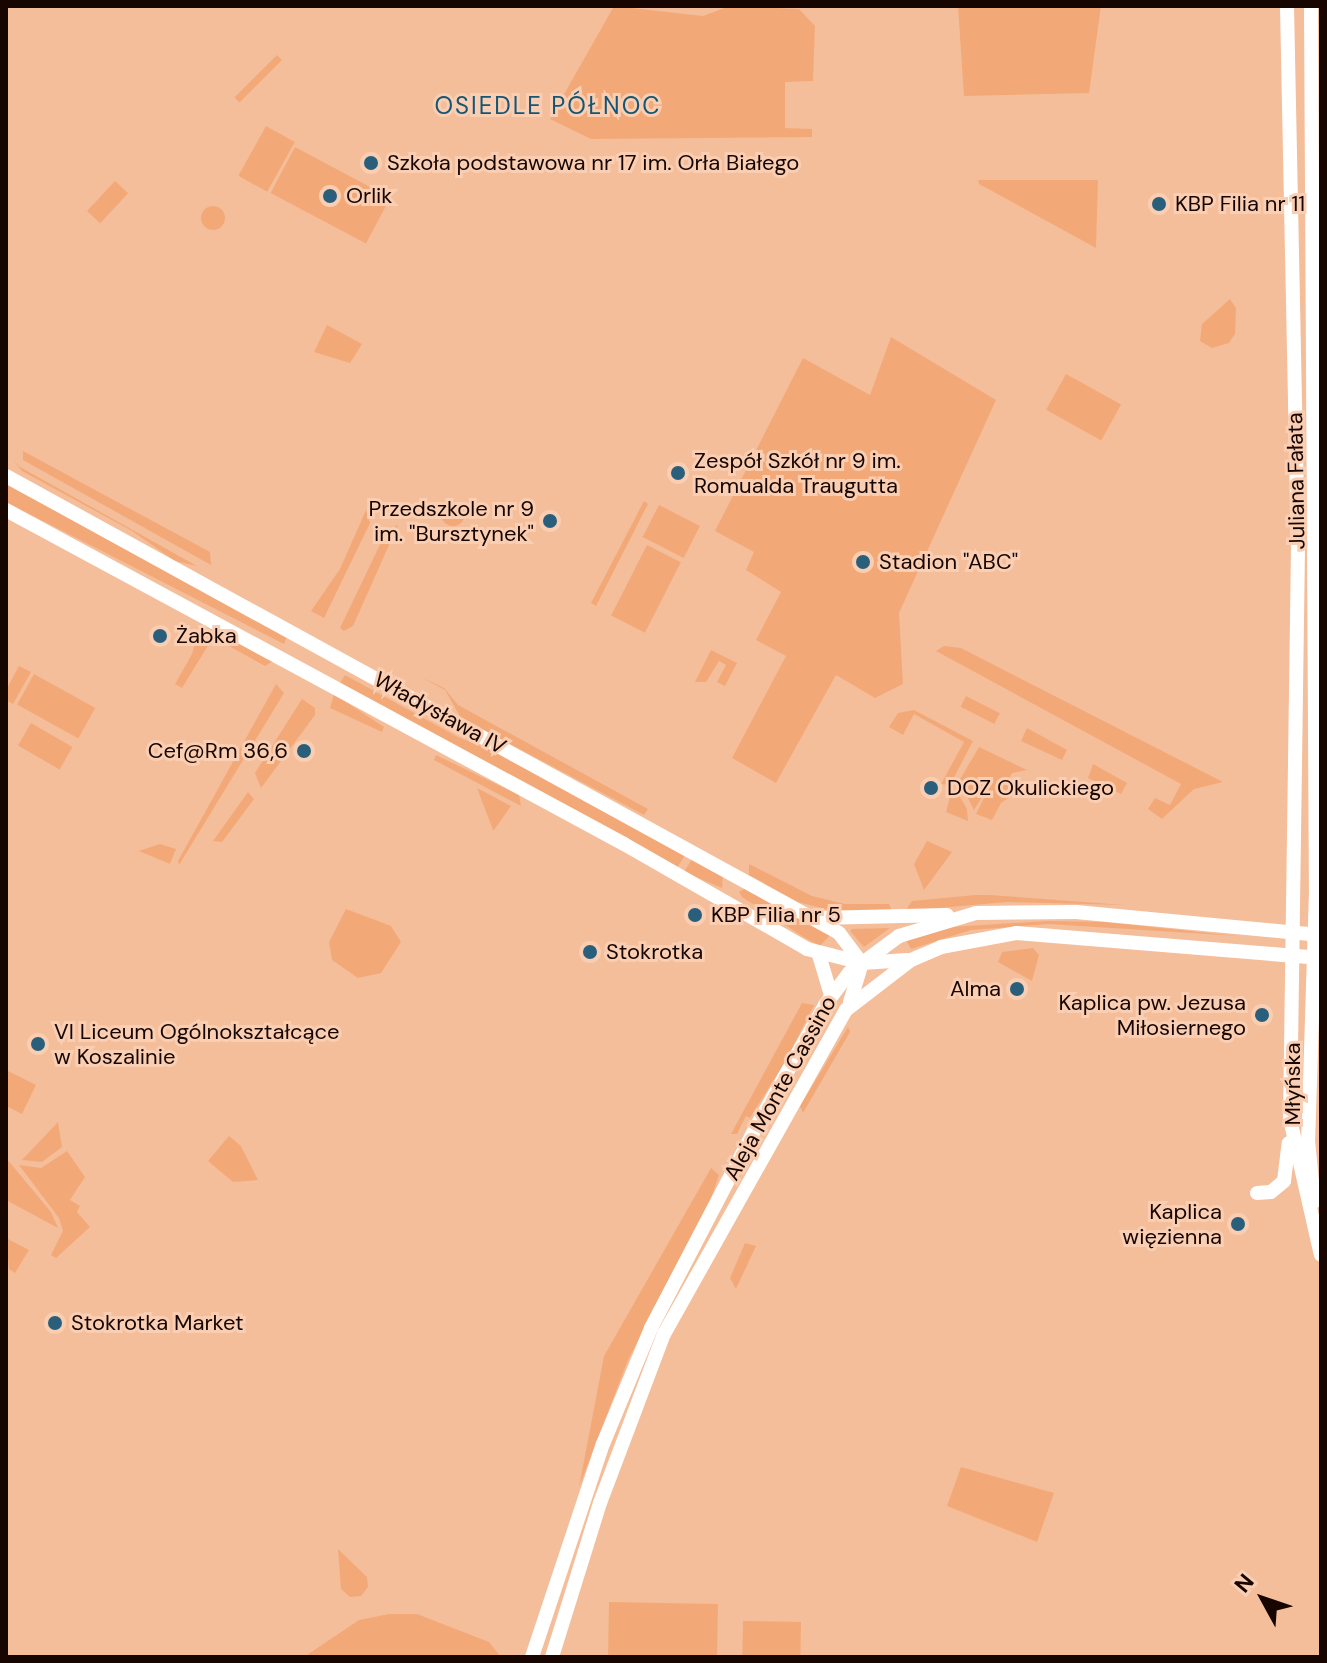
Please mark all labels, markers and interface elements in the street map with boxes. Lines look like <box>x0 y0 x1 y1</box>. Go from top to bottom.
district label: OSIEDLE PÓŁNOC <box>435 92 661 120</box>
place label: Szkoła podstawowa nr 17 im. Orła Białego <box>387 150 799 176</box>
marker: Szkoła podstawowa nr 17 im. Orła Białego <box>362 154 380 172</box>
place label: Orlik <box>346 183 392 209</box>
marker: Orlik <box>321 187 339 205</box>
place label: KBP Filia nr 11 <box>1175 191 1305 217</box>
marker: KBP Filia nr 11 <box>1150 195 1168 213</box>
street label: Juliana Fałata <box>1282 412 1310 550</box>
place label: Zespół Szkół nr 9 im. Romualda Traugutta <box>694 447 901 498</box>
marker: Zespół Szkół nr 9 im. Romualda Traugutta <box>669 464 687 482</box>
place label: Przedszkole nr 9 im. "Bursztynek" <box>369 495 534 546</box>
marker: Przedszkole nr 9 im. "Bursztynek" <box>541 512 559 530</box>
place label: Stadion "ABC" <box>879 549 1018 575</box>
marker: Stadion "ABC" <box>854 553 872 571</box>
place label: Żabka <box>176 623 237 649</box>
marker: Żabka <box>151 627 169 645</box>
street label: Władysława IV <box>370 666 510 760</box>
place label: Cef@Rm 36,6 <box>148 738 288 764</box>
marker: Cef@Rm 36,6 <box>295 742 313 760</box>
place label: DOZ Okulickiego <box>947 775 1114 801</box>
marker: DOZ Okulickiego <box>922 779 940 797</box>
place label: KBP Filia nr 5 <box>711 902 841 928</box>
marker: KBP Filia nr 5 <box>686 906 704 924</box>
place label: Stokrotka <box>606 939 703 965</box>
marker: Stokrotka <box>581 943 599 961</box>
place label: Alma <box>950 976 1001 1002</box>
marker: Alma <box>1008 980 1026 998</box>
place label: Kaplica pw. Jezusa Miłosiernego <box>1058 989 1246 1040</box>
street label: Aleja Monte Cassino <box>718 991 842 1185</box>
marker: Kaplica pw. Jezusa Miłosiernego <box>1253 1006 1271 1024</box>
place label: VI Liceum Ogólnokształcące w Koszalinie <box>54 1018 340 1070</box>
marker: VI Liceum Ogólnokształcące w Koszalinie <box>29 1035 47 1053</box>
street label: Młyńska <box>1280 1043 1306 1125</box>
place label: Kaplica więzienna <box>1122 1198 1222 1250</box>
marker: Kaplica więzienna <box>1229 1215 1247 1233</box>
place label: Stokrotka Market <box>71 1310 244 1336</box>
marker: Stokrotka Market <box>46 1314 64 1332</box>
north arrow <box>1223 1559 1303 1639</box>
text: N <box>1228 1568 1260 1599</box>

